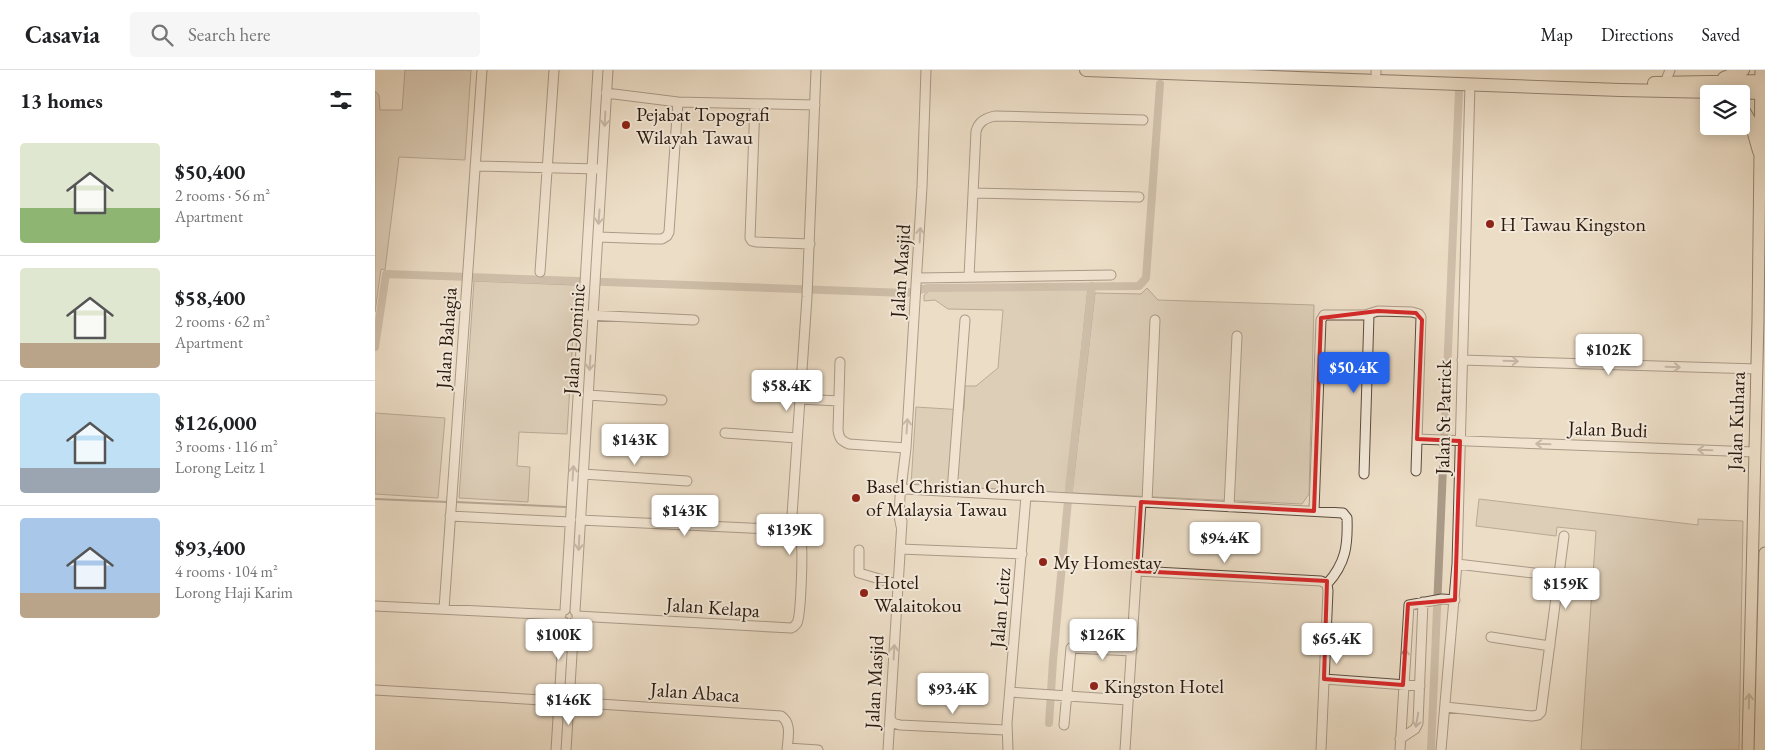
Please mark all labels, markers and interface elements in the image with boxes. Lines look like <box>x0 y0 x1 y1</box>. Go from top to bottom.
search box <box>130 12 480 57</box>
text: Casavia <box>25 19 100 50</box>
icon: search <box>148 21 176 49</box>
text: Search here <box>188 22 270 47</box>
text: Map <box>1541 23 1573 46</box>
text: Directions <box>1601 23 1673 46</box>
text: Saved <box>1701 23 1740 46</box>
map controls <box>1700 85 1750 135</box>
button: layers <box>1700 85 1750 135</box>
icon: filters <box>327 86 355 114</box>
text: 13 homes <box>20 87 103 114</box>
place label: Pejabat Topografi Wilayah Tawau <box>636 101 770 150</box>
one-way arrow <box>600 110 609 126</box>
marker: Pejabat Topografi Wilayah Tawau <box>620 119 632 131</box>
text: $50,400 <box>175 158 245 185</box>
icon: home <box>60 163 120 223</box>
text: 2 rooms · 56 m² <box>175 185 270 206</box>
text: Apartment <box>175 206 243 227</box>
one-way arrow <box>594 209 603 225</box>
place label: H Tawau Kingston <box>1500 211 1646 237</box>
marker: H Tawau Kingston <box>1484 218 1496 230</box>
street label: Jalan Masjid <box>884 222 916 321</box>
one-way arrow <box>915 228 924 244</box>
street label: Jalan Dominic <box>557 283 591 397</box>
text: $58,400 <box>175 284 245 311</box>
street label: Jalan Bahagia <box>429 286 463 392</box>
icon: home <box>60 288 120 348</box>
text: 2 rooms · 62 m² <box>175 311 270 332</box>
text: Apartment <box>175 332 243 353</box>
pin: $102K <box>1574 334 1644 376</box>
text: $102K <box>1587 339 1631 360</box>
pin: $50.4K <box>1313 352 1395 394</box>
one-way arrow <box>585 355 594 371</box>
text: $50.4K <box>1330 357 1378 378</box>
one-way arrow <box>1503 357 1519 366</box>
street label: Jalan St Patrick <box>1429 359 1457 477</box>
one-way arrow <box>1665 362 1681 371</box>
pin: $58.4K <box>746 370 828 412</box>
street label: Jalan Kuhara <box>1721 371 1751 473</box>
text: $58.4K <box>763 375 811 396</box>
text: $126,000 <box>175 409 257 436</box>
icon: home <box>60 413 120 473</box>
street label: Jalan Budi <box>1566 415 1648 443</box>
one-way arrow <box>902 419 912 435</box>
pin: $143K <box>600 424 670 466</box>
text: $143K <box>613 429 657 450</box>
text: 3 rooms · 116 m² <box>175 436 278 457</box>
one-way arrow <box>1535 440 1551 449</box>
one-way arrow <box>1697 446 1713 455</box>
text: Lorong Leitz 1 <box>175 457 266 478</box>
one-way arrow <box>569 466 578 482</box>
place label: Basel Christian Church of Malaysia Tawau <box>866 473 1045 522</box>
marker: Basel Christian Church of Malaysia Tawau <box>850 492 862 504</box>
pin: $143K <box>650 494 720 537</box>
text: $143K <box>663 500 707 521</box>
pin: $139K <box>755 514 825 556</box>
text: $139K <box>768 519 812 540</box>
pin: $94.4K <box>1184 522 1266 564</box>
text: $94.4K <box>1201 527 1249 548</box>
text: $93,400 <box>175 534 245 561</box>
one-way arrow <box>574 535 583 551</box>
icon: home <box>60 538 120 598</box>
place label: My Homestay <box>1053 549 1162 575</box>
marker: My Homestay <box>1037 556 1049 568</box>
text: 4 rooms · 104 m² <box>175 561 278 582</box>
street label: Jalan Leitz <box>983 566 1016 651</box>
pin: $159K <box>1531 568 1601 610</box>
place label: Hotel Walaitokou <box>874 569 962 618</box>
text: $159K <box>1544 573 1588 594</box>
text: Lorong Haji Karim <box>175 582 293 603</box>
marker: Hotel Walaitokou <box>858 587 870 599</box>
street label: Jalan Kelapa <box>663 591 761 623</box>
pin: $100K <box>524 618 594 661</box>
pin: $126K <box>1068 618 1138 661</box>
pin: $65.4K <box>1296 622 1378 665</box>
text: $100K <box>537 624 581 645</box>
text: $126K <box>1081 624 1125 645</box>
text: $65.4K <box>1313 628 1361 649</box>
street label: Jalan Masjid <box>858 634 889 731</box>
one-way arrow <box>889 644 898 660</box>
one-way arrow <box>1401 648 1410 664</box>
pin: $93.4K <box>912 672 994 715</box>
place label: Kingston Hotel <box>1104 673 1224 699</box>
street label: Jalan Abaca <box>647 676 741 708</box>
text: $93.4K <box>929 678 977 699</box>
marker: Kingston Hotel <box>1088 680 1100 692</box>
pin: $146K <box>534 684 604 726</box>
text: $146K <box>547 689 591 710</box>
one-way arrow <box>1744 694 1754 710</box>
one-way arrow <box>1412 712 1422 728</box>

